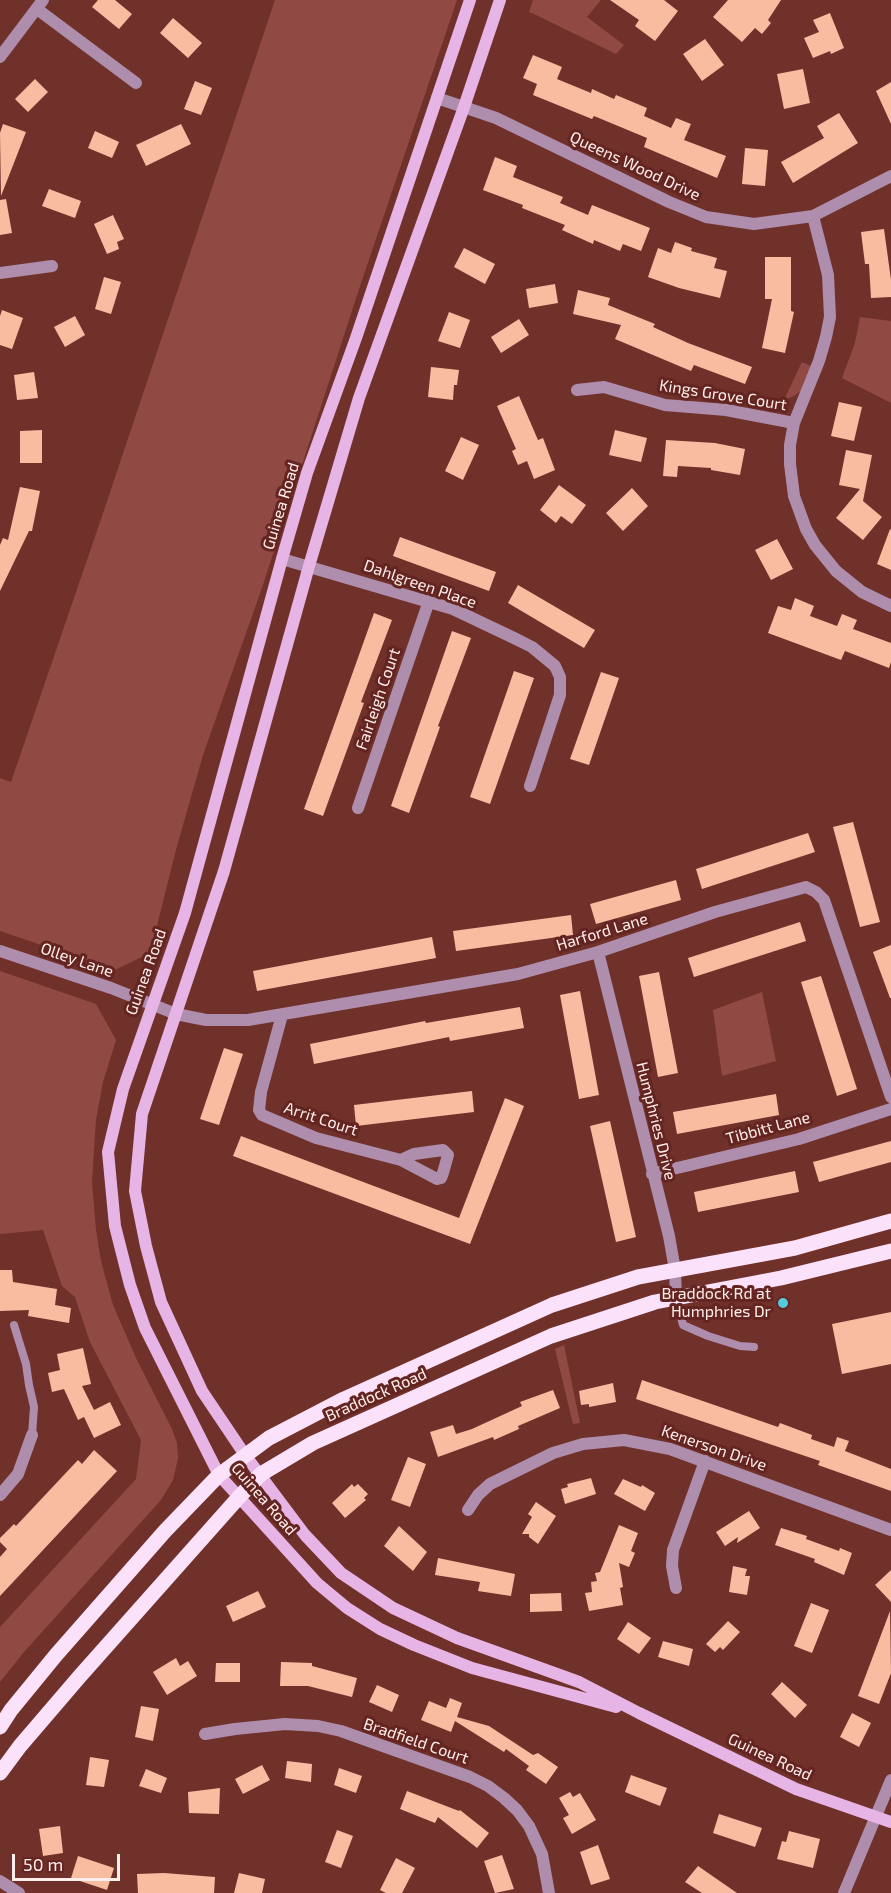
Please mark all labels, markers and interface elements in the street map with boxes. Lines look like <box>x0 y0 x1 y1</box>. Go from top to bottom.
street label: Queens Wood Drive <box>567 127 703 205</box>
street label: Kings Grove Court <box>658 375 788 415</box>
street label: Guinea Road <box>259 460 303 552</box>
street label: Dahlgreen Place <box>361 556 479 612</box>
street label: Fairleigh Court <box>352 646 404 752</box>
street label: Harford Lane <box>554 909 650 955</box>
street label: Guinea Road <box>122 926 170 1018</box>
street label: Olley Lane <box>38 939 116 981</box>
street label: Humphries Drive <box>632 1060 680 1182</box>
street label: Arrit Court <box>282 1098 360 1140</box>
street label: Tibbitt Lane <box>724 1108 812 1148</box>
place label: Braddock Rd at Humphries Dr <box>661 1284 771 1322</box>
marker: Braddock Rd at Humphries Dr <box>776 1296 790 1310</box>
street label: Braddock Road <box>322 1364 430 1426</box>
street label: Kenerson Drive <box>659 1421 769 1475</box>
street label: Guinea Road <box>227 1459 301 1539</box>
street label: Bradfield Court <box>361 1714 471 1768</box>
street label: Guinea Road <box>725 1729 815 1785</box>
scale bar <box>15 1842 123 1880</box>
text: 50 m <box>23 1853 63 1875</box>

